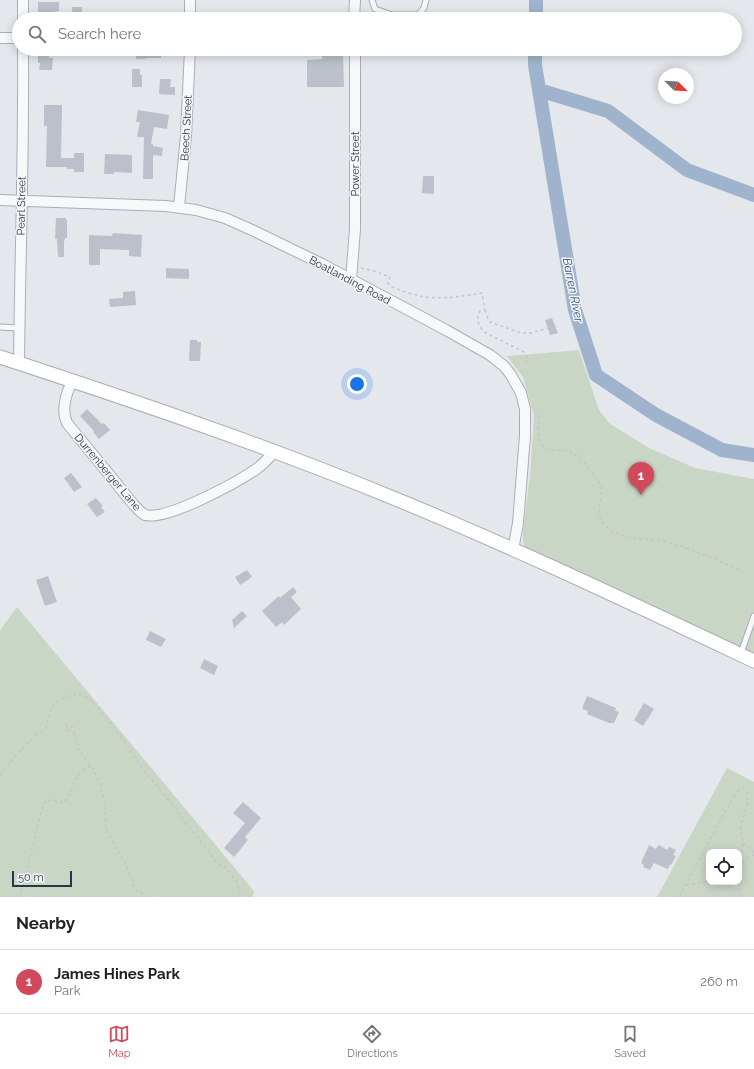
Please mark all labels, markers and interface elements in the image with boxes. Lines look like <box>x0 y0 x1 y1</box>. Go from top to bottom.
search box <box>12 12 742 56</box>
icon: search <box>26 23 48 45</box>
text: Search here <box>58 25 141 43</box>
north arrow <box>658 68 694 104</box>
street label: Beech Street <box>178 94 195 161</box>
street label: Power Street <box>349 131 362 197</box>
street label: Pearl Street <box>14 176 29 236</box>
street label: Boatlanding Road <box>307 253 393 308</box>
water label: Barren River <box>560 257 586 324</box>
your location <box>347 374 367 394</box>
street label: Durrenberger Lane <box>72 431 144 514</box>
pin: 1 <box>628 462 654 495</box>
map controls <box>706 849 742 885</box>
button: locate <box>706 849 742 885</box>
scale bar <box>12 869 72 888</box>
text: 50 m <box>18 871 44 884</box>
text: Nearby <box>16 913 75 933</box>
text: James Hines Park <box>54 965 180 983</box>
text: 1 <box>26 974 32 989</box>
text: 260 m <box>700 974 738 989</box>
text: Park <box>54 983 81 998</box>
tab: Map <box>108 1023 131 1060</box>
tab: Directions <box>347 1023 398 1060</box>
tab: Saved <box>614 1023 646 1060</box>

